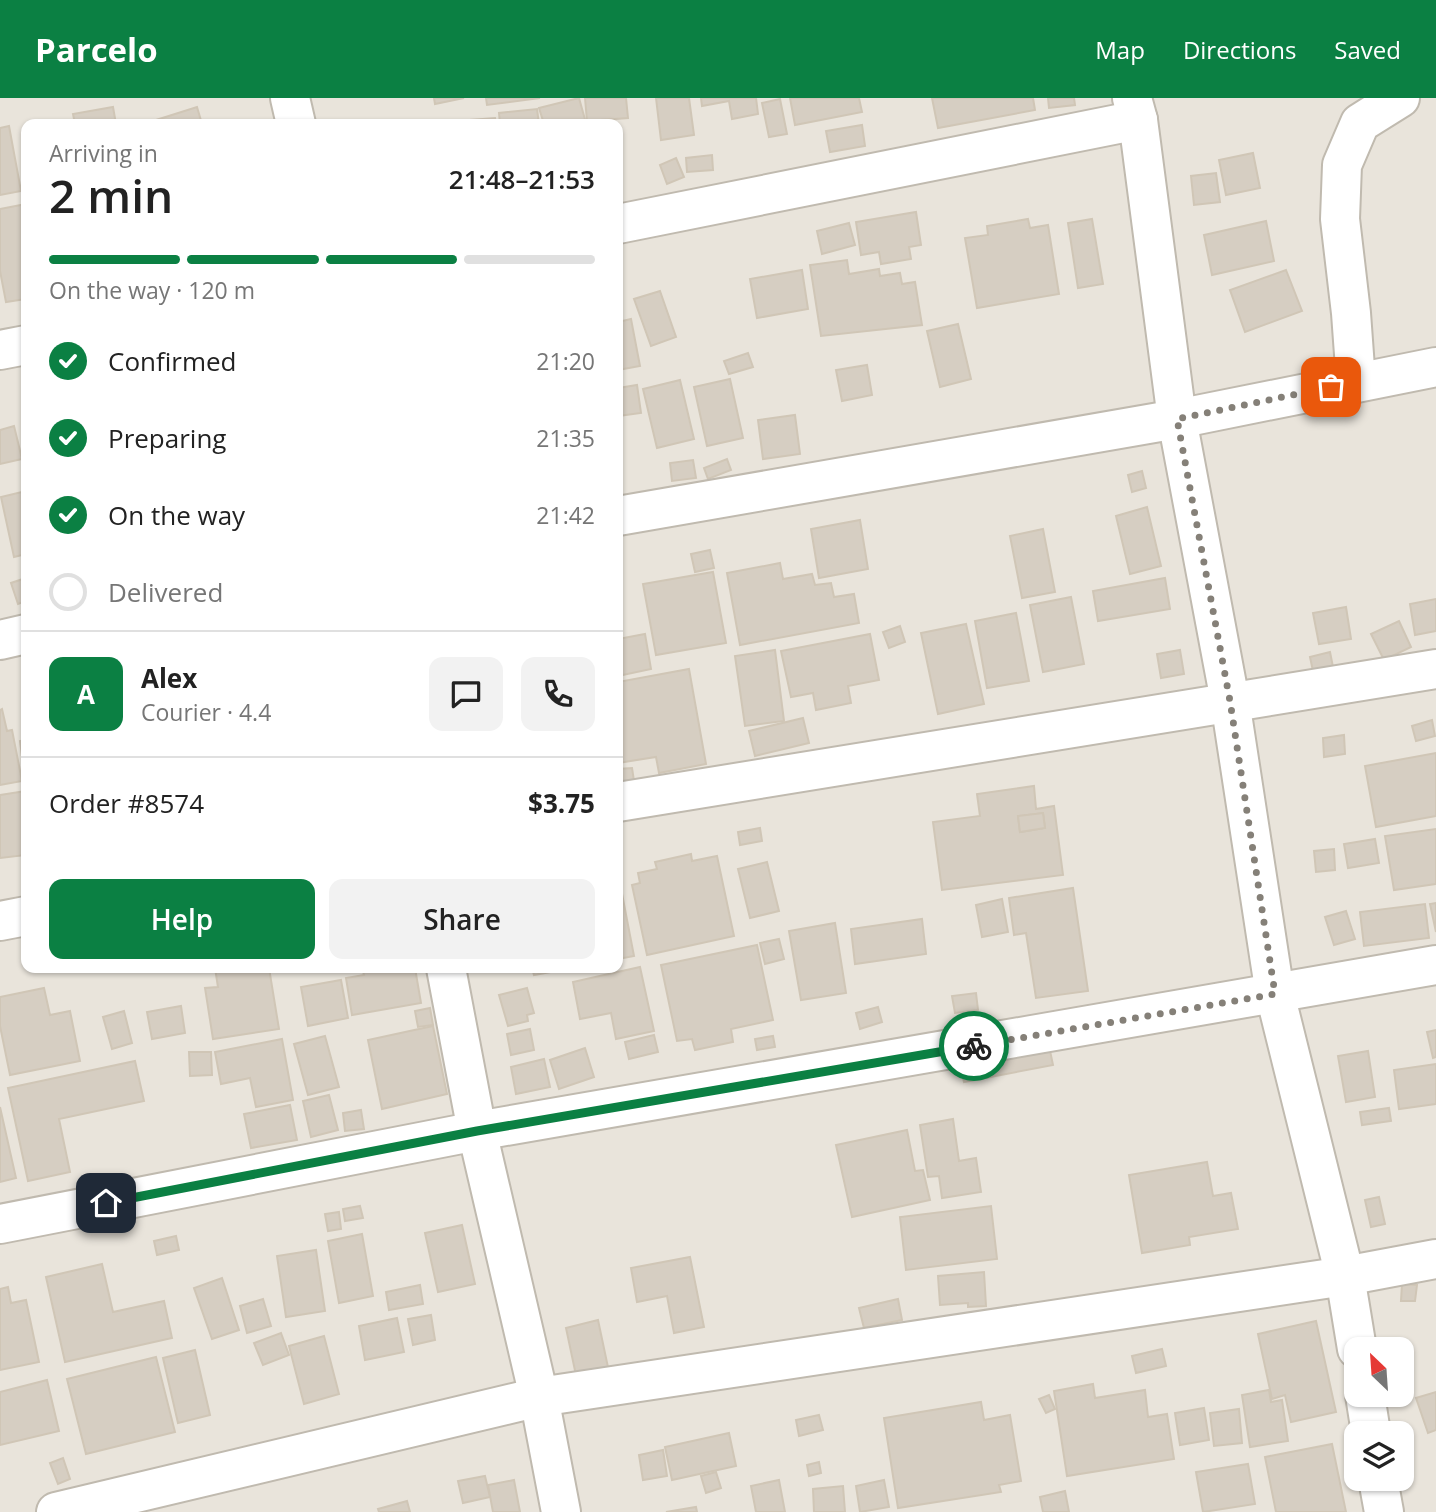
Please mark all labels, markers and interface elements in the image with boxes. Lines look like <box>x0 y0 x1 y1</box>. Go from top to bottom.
text: Parcelo <box>35 27 158 72</box>
text: Map <box>1095 33 1145 66</box>
text: Directions <box>1183 33 1296 66</box>
text: Saved <box>1334 33 1401 66</box>
text: Arriving in <box>49 137 158 169</box>
text: 21:48–21:53 <box>449 161 595 197</box>
text: 2 min <box>49 164 173 226</box>
text: On the way · 120 m <box>49 274 255 306</box>
icon: check <box>49 342 87 380</box>
text: Confirmed <box>108 343 236 379</box>
text: 21:20 <box>536 345 595 377</box>
pin <box>1301 357 1361 417</box>
icon: bag <box>1312 368 1350 406</box>
icon: check <box>49 419 87 457</box>
text: Preparing <box>108 420 226 456</box>
text: 21:35 <box>536 422 595 454</box>
icon: check <box>49 496 87 534</box>
text: On the way <box>108 497 245 533</box>
text: 21:42 <box>536 499 595 531</box>
text: Delivered <box>108 574 223 610</box>
button: chat <box>429 657 503 731</box>
button: phone <box>521 657 595 731</box>
text: Alex <box>141 660 197 696</box>
text: A <box>77 676 95 712</box>
text: Courier · 4.4 <box>141 696 271 728</box>
text: Order #8574 <box>49 785 204 821</box>
text: $3.75 <box>528 785 595 821</box>
button: Help <box>49 879 315 959</box>
button: Share <box>329 879 595 959</box>
courier <box>939 1011 1009 1081</box>
icon: bike <box>955 1027 993 1065</box>
pin <box>76 1173 136 1233</box>
icon: home <box>87 1184 125 1222</box>
north arrow <box>1344 1337 1414 1407</box>
map controls <box>1344 1337 1414 1491</box>
button: layers <box>1344 1421 1414 1491</box>

